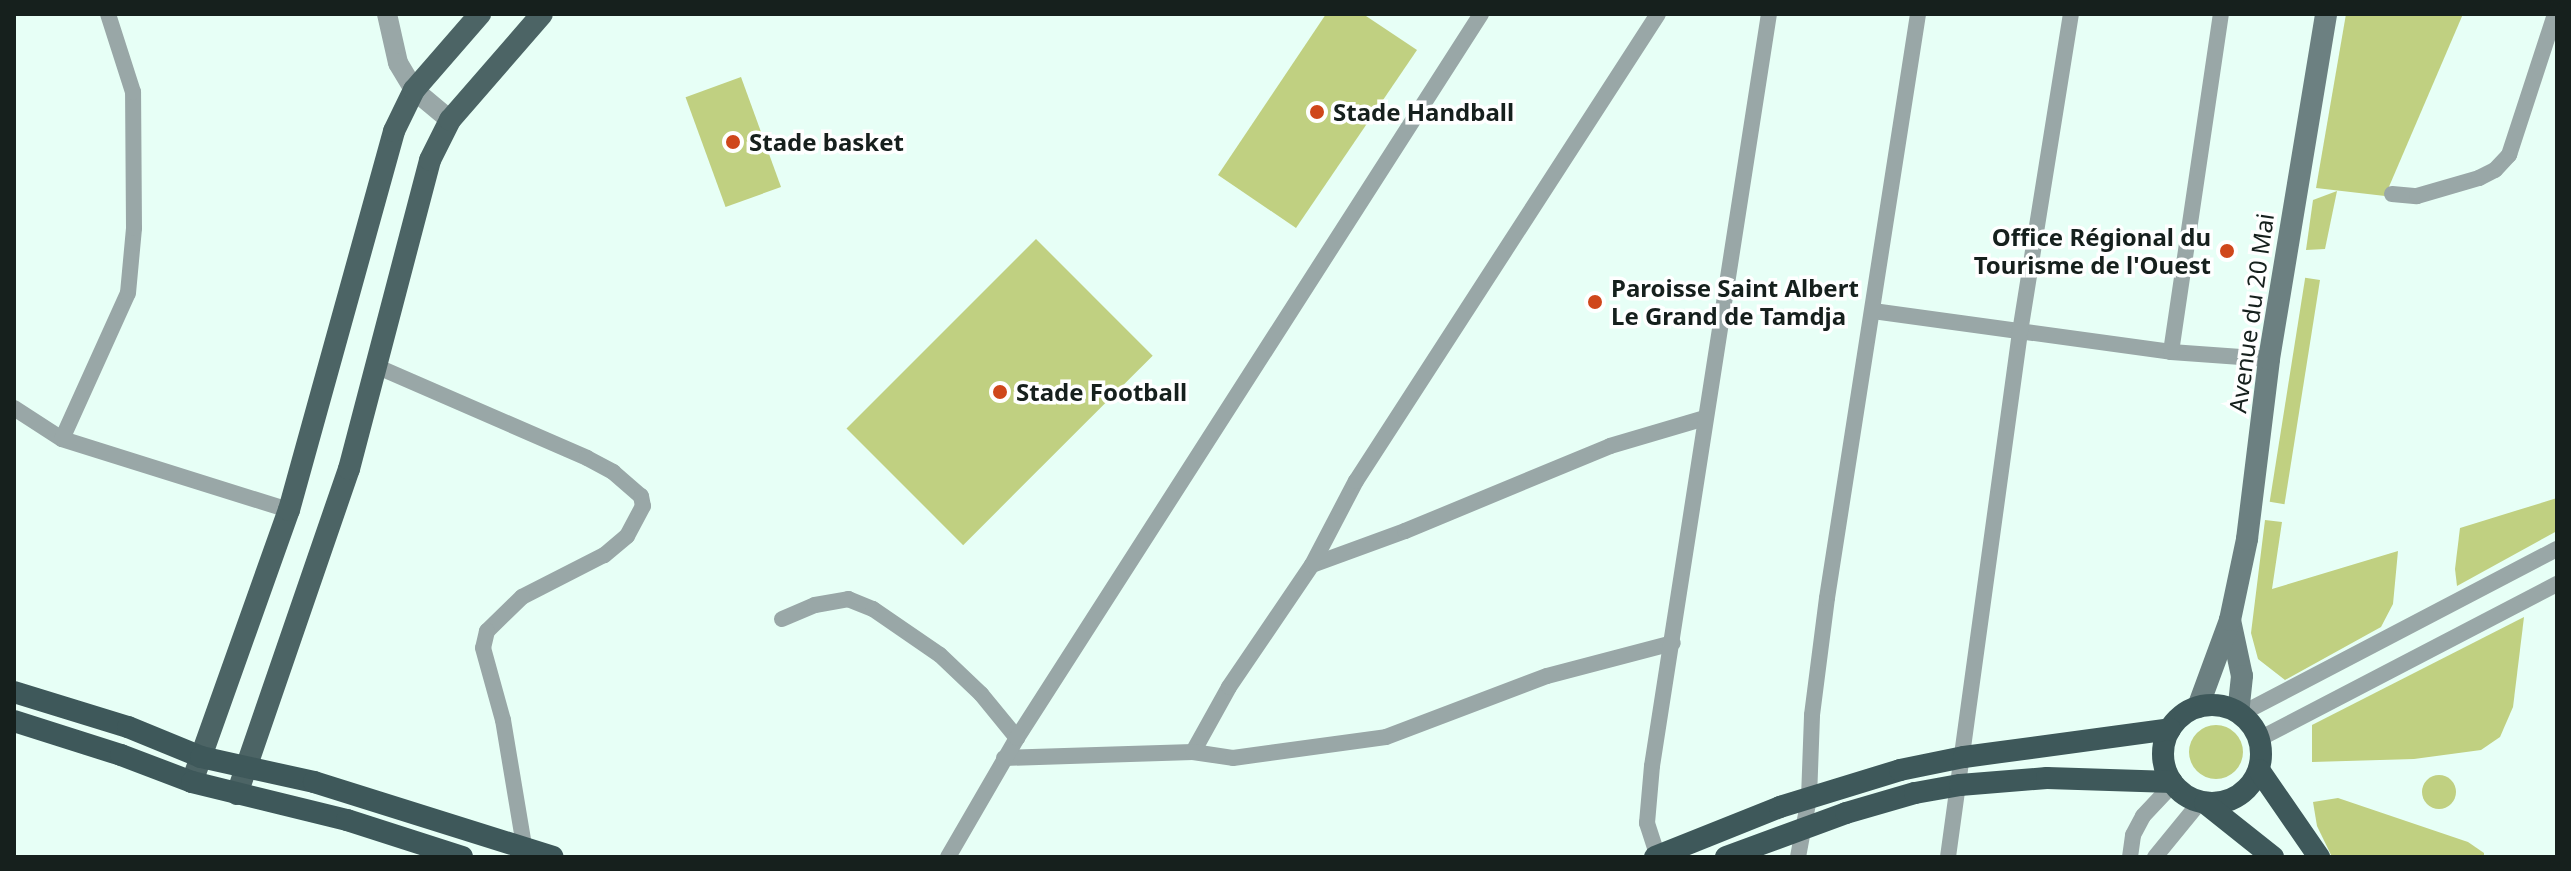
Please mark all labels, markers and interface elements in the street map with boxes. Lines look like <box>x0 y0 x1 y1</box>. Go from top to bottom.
place label: Stade Handball <box>1333 98 1514 126</box>
marker: Stade Handball <box>1308 103 1326 121</box>
place label: Stade basket <box>749 128 904 156</box>
marker: Stade basket <box>724 133 742 151</box>
street label: Avenue du 20 Mai <box>2223 211 2279 415</box>
place label: Office Régional du Tourisme de l'Ouest <box>1974 223 2211 279</box>
marker: Office Régional du Tourisme de l'Ouest <box>2218 242 2236 260</box>
place label: Paroisse Saint Albert Le Grand de Tamdja <box>1611 274 1859 330</box>
marker: Paroisse Saint Albert Le Grand de Tamdja <box>1586 293 1604 311</box>
place label: Stade Football <box>1016 378 1187 406</box>
marker: Stade Football <box>991 383 1009 401</box>

